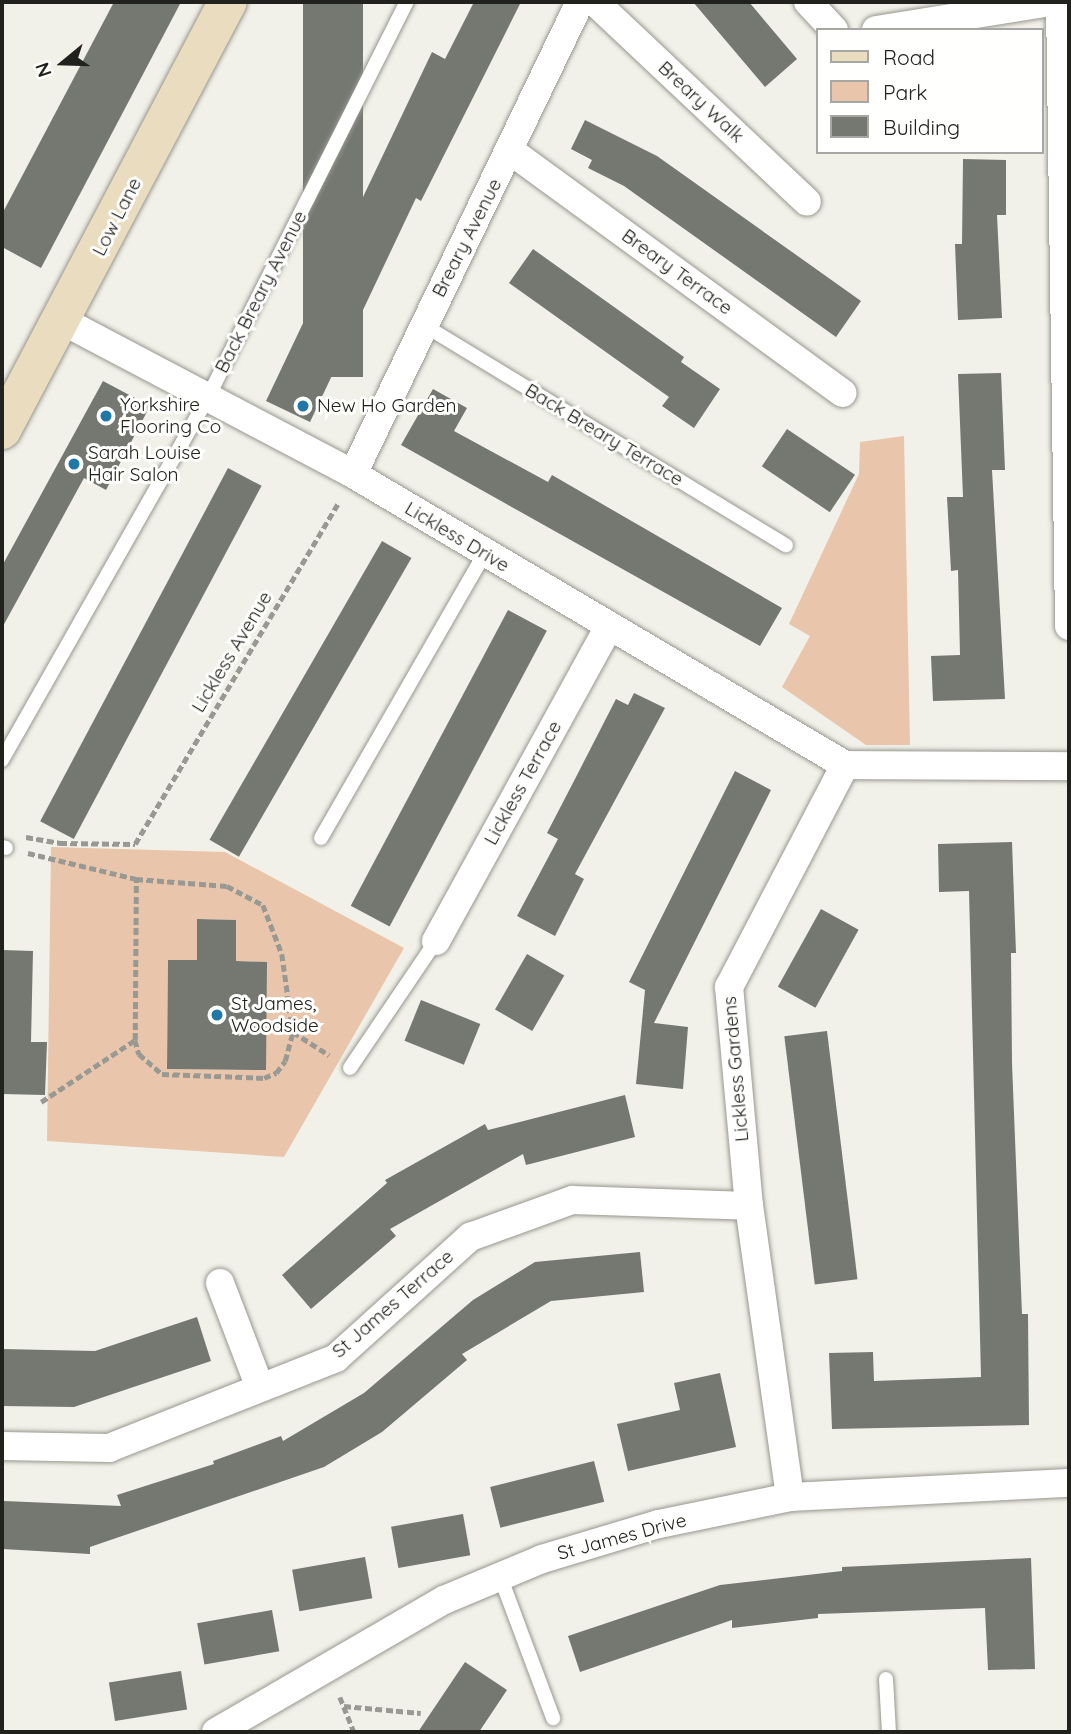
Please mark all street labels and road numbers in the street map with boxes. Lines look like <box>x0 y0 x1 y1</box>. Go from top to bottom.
street label: Breary Walk <box>653 56 749 148</box>
street label: Low Lane <box>88 174 146 260</box>
street label: Breary Avenue <box>427 175 507 301</box>
street label: Back Breary Avenue <box>210 207 312 377</box>
street label: Breary Terrace <box>617 224 737 320</box>
street label: Back Breary Terrace <box>521 379 687 491</box>
street label: Lickless Drive <box>401 497 513 577</box>
street label: Lickless Avenue <box>187 587 277 717</box>
street label: Lickless Terrace <box>479 717 567 849</box>
street label: Lickless Gardens <box>718 995 754 1143</box>
street label: St James Terrace <box>328 1245 458 1363</box>
street label: St James Drive <box>555 1509 689 1565</box>

